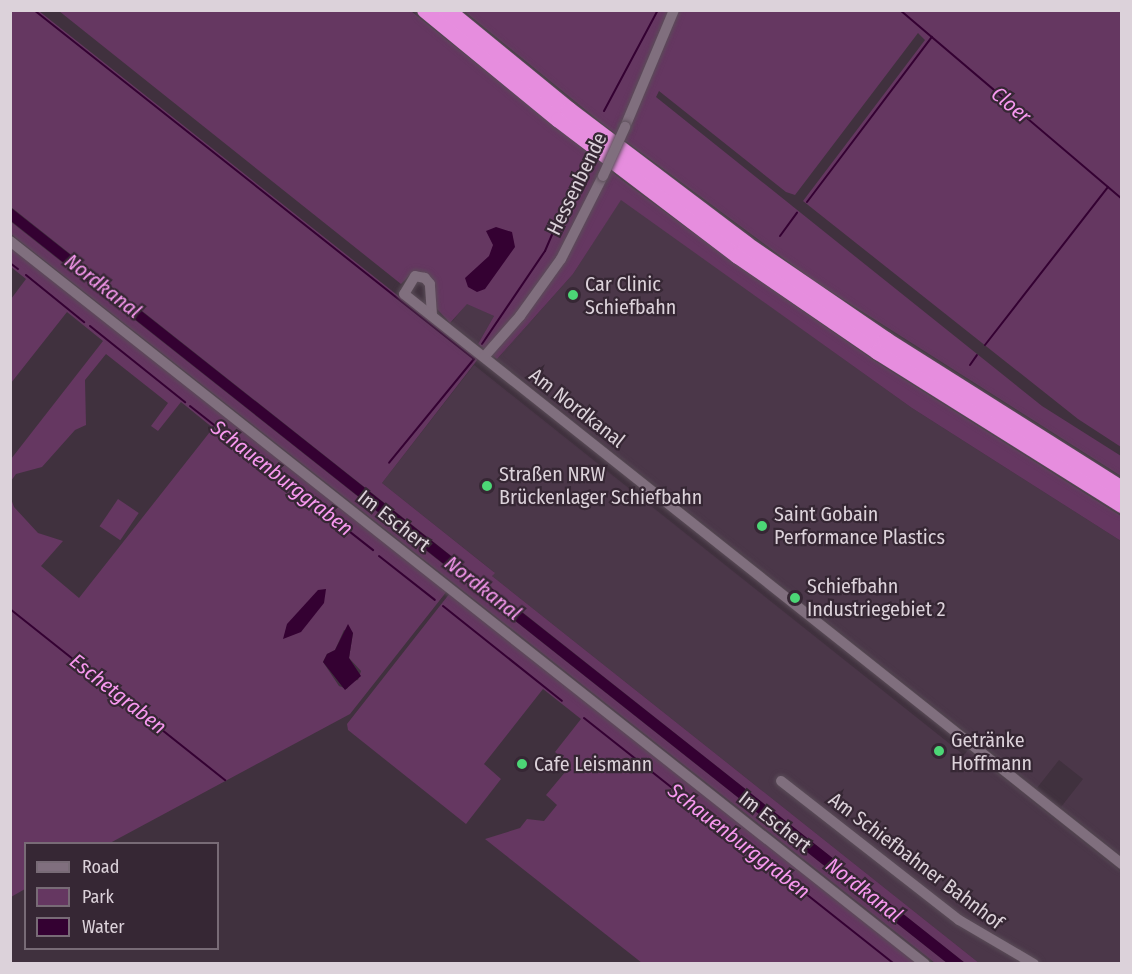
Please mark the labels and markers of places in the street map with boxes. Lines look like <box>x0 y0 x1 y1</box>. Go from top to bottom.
place label: Car Clinic Schiefbahn <box>585 272 676 319</box>
marker: Car Clinic Schiefbahn <box>566 288 580 302</box>
place label: Straßen NRW Brückenlager Schiefbahn <box>499 462 702 509</box>
marker: Straßen NRW Brückenlager Schiefbahn <box>480 479 494 493</box>
place label: Saint Gobain Performance Plastics <box>774 502 945 549</box>
marker: Saint Gobain Performance Plastics <box>755 519 769 533</box>
place label: Schiefbahn Industriegebiet 2 <box>807 574 946 621</box>
marker: Schiefbahn Industriegebiet 2 <box>788 591 802 605</box>
place label: Getränke Hoffmann <box>951 728 1032 775</box>
marker: Getränke Hoffmann <box>932 744 946 758</box>
place label: Cafe Leismann <box>534 752 652 776</box>
marker: Cafe Leismann <box>515 757 529 771</box>

